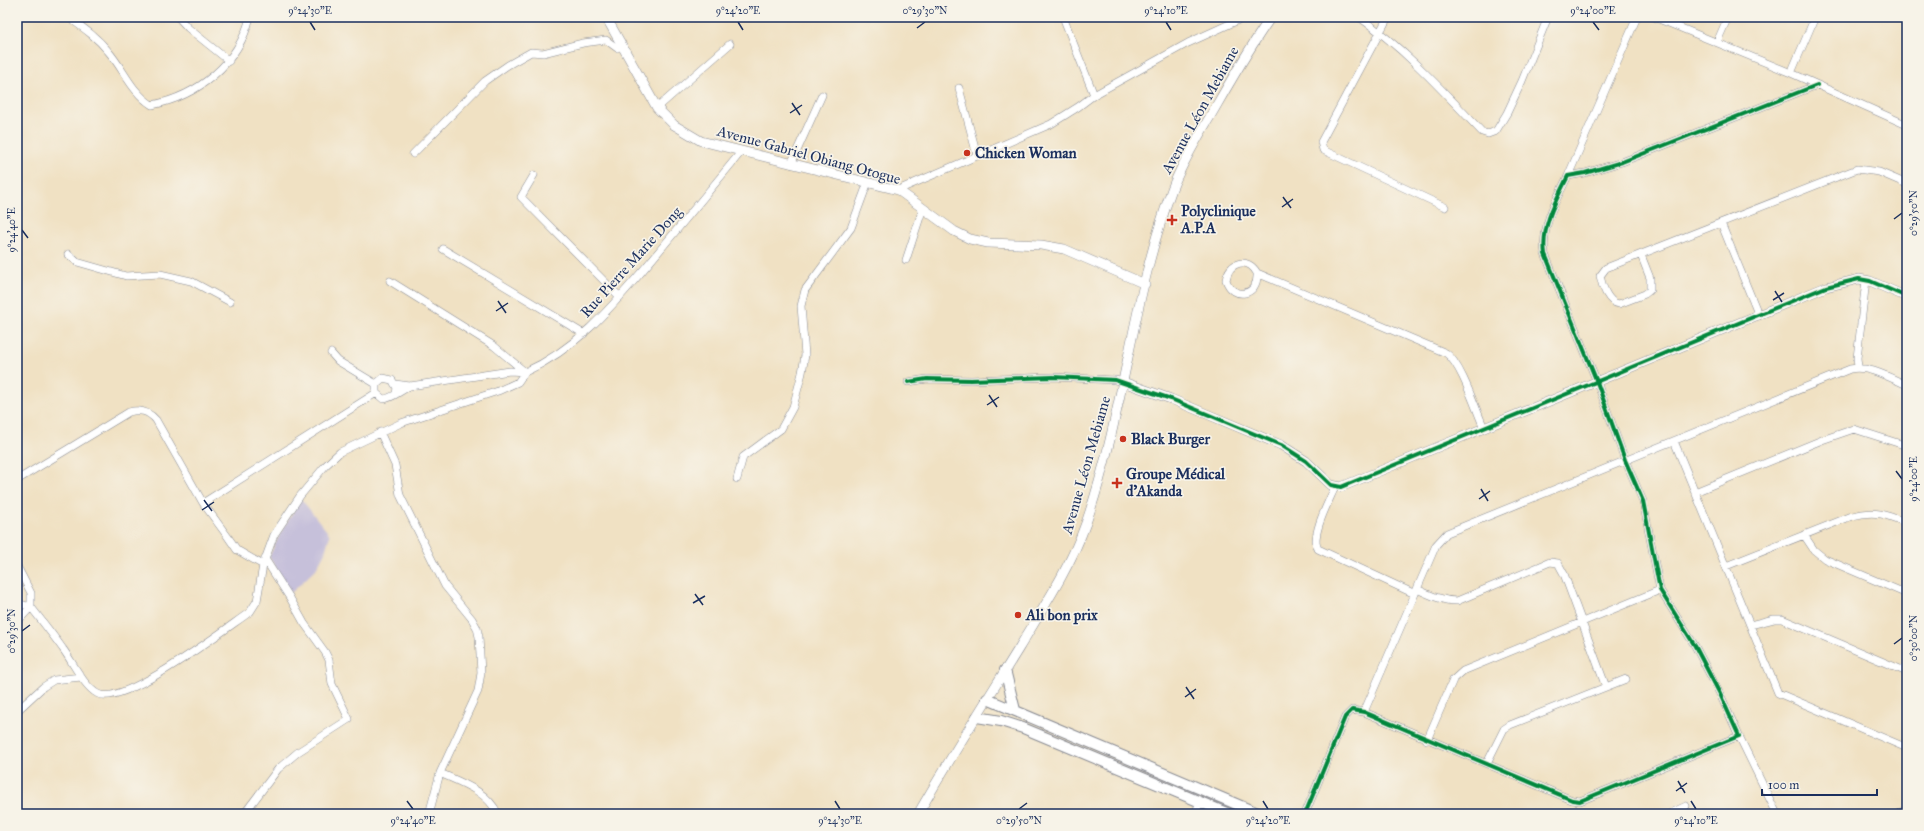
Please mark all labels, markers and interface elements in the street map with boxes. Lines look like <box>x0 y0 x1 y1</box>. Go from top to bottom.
text: 9°24'30"E <box>288 5 332 17</box>
text: 9°24'20"E <box>716 5 760 17</box>
text: 0°29'30"N <box>902 5 948 17</box>
text: 9°24'10"E <box>1144 5 1188 17</box>
text: 9°24'00"E <box>1570 5 1616 17</box>
street label: Avenue Léon Mebiame <box>1157 43 1242 178</box>
street label: Avenue Gabriel Obiang Otogue <box>714 122 903 188</box>
place label: Chicken Woman <box>975 144 1078 162</box>
marker: Chicken Woman <box>962 148 972 158</box>
text: 0°29'50"N <box>1908 190 1920 236</box>
street label: Rue Pierre Marie Dong <box>576 202 686 321</box>
place label: Polyclinique A.P.A <box>1180 202 1256 237</box>
text: 9°24'40"E <box>6 207 18 253</box>
marker: Polyclinique A.P.A <box>1166 214 1178 226</box>
street label: Avenue Léon Mebiame <box>1057 394 1114 537</box>
place label: Black Burger <box>1131 430 1211 449</box>
marker: Black Burger <box>1118 434 1128 444</box>
text: 9°24'00"E <box>1908 456 1920 502</box>
place label: Groupe Médical d'Akanda <box>1126 465 1226 500</box>
marker: Groupe Médical d'Akanda <box>1111 477 1123 489</box>
place label: Ali bon prix <box>1025 606 1098 625</box>
text: 0°29'30"N <box>6 608 18 654</box>
marker: Ali bon prix <box>1013 610 1023 620</box>
text: 0°30'00"N <box>1908 614 1920 661</box>
scale bar <box>1762 771 1877 797</box>
text: 100 m <box>1768 778 1799 792</box>
text: 9°24'40"E <box>390 815 436 827</box>
text: 9°24'30"E <box>818 815 862 827</box>
text: 0°29'50"N <box>996 815 1042 827</box>
text: 9°24'20"E <box>1246 815 1290 827</box>
text: 9°24'10"E <box>1674 815 1718 827</box>

